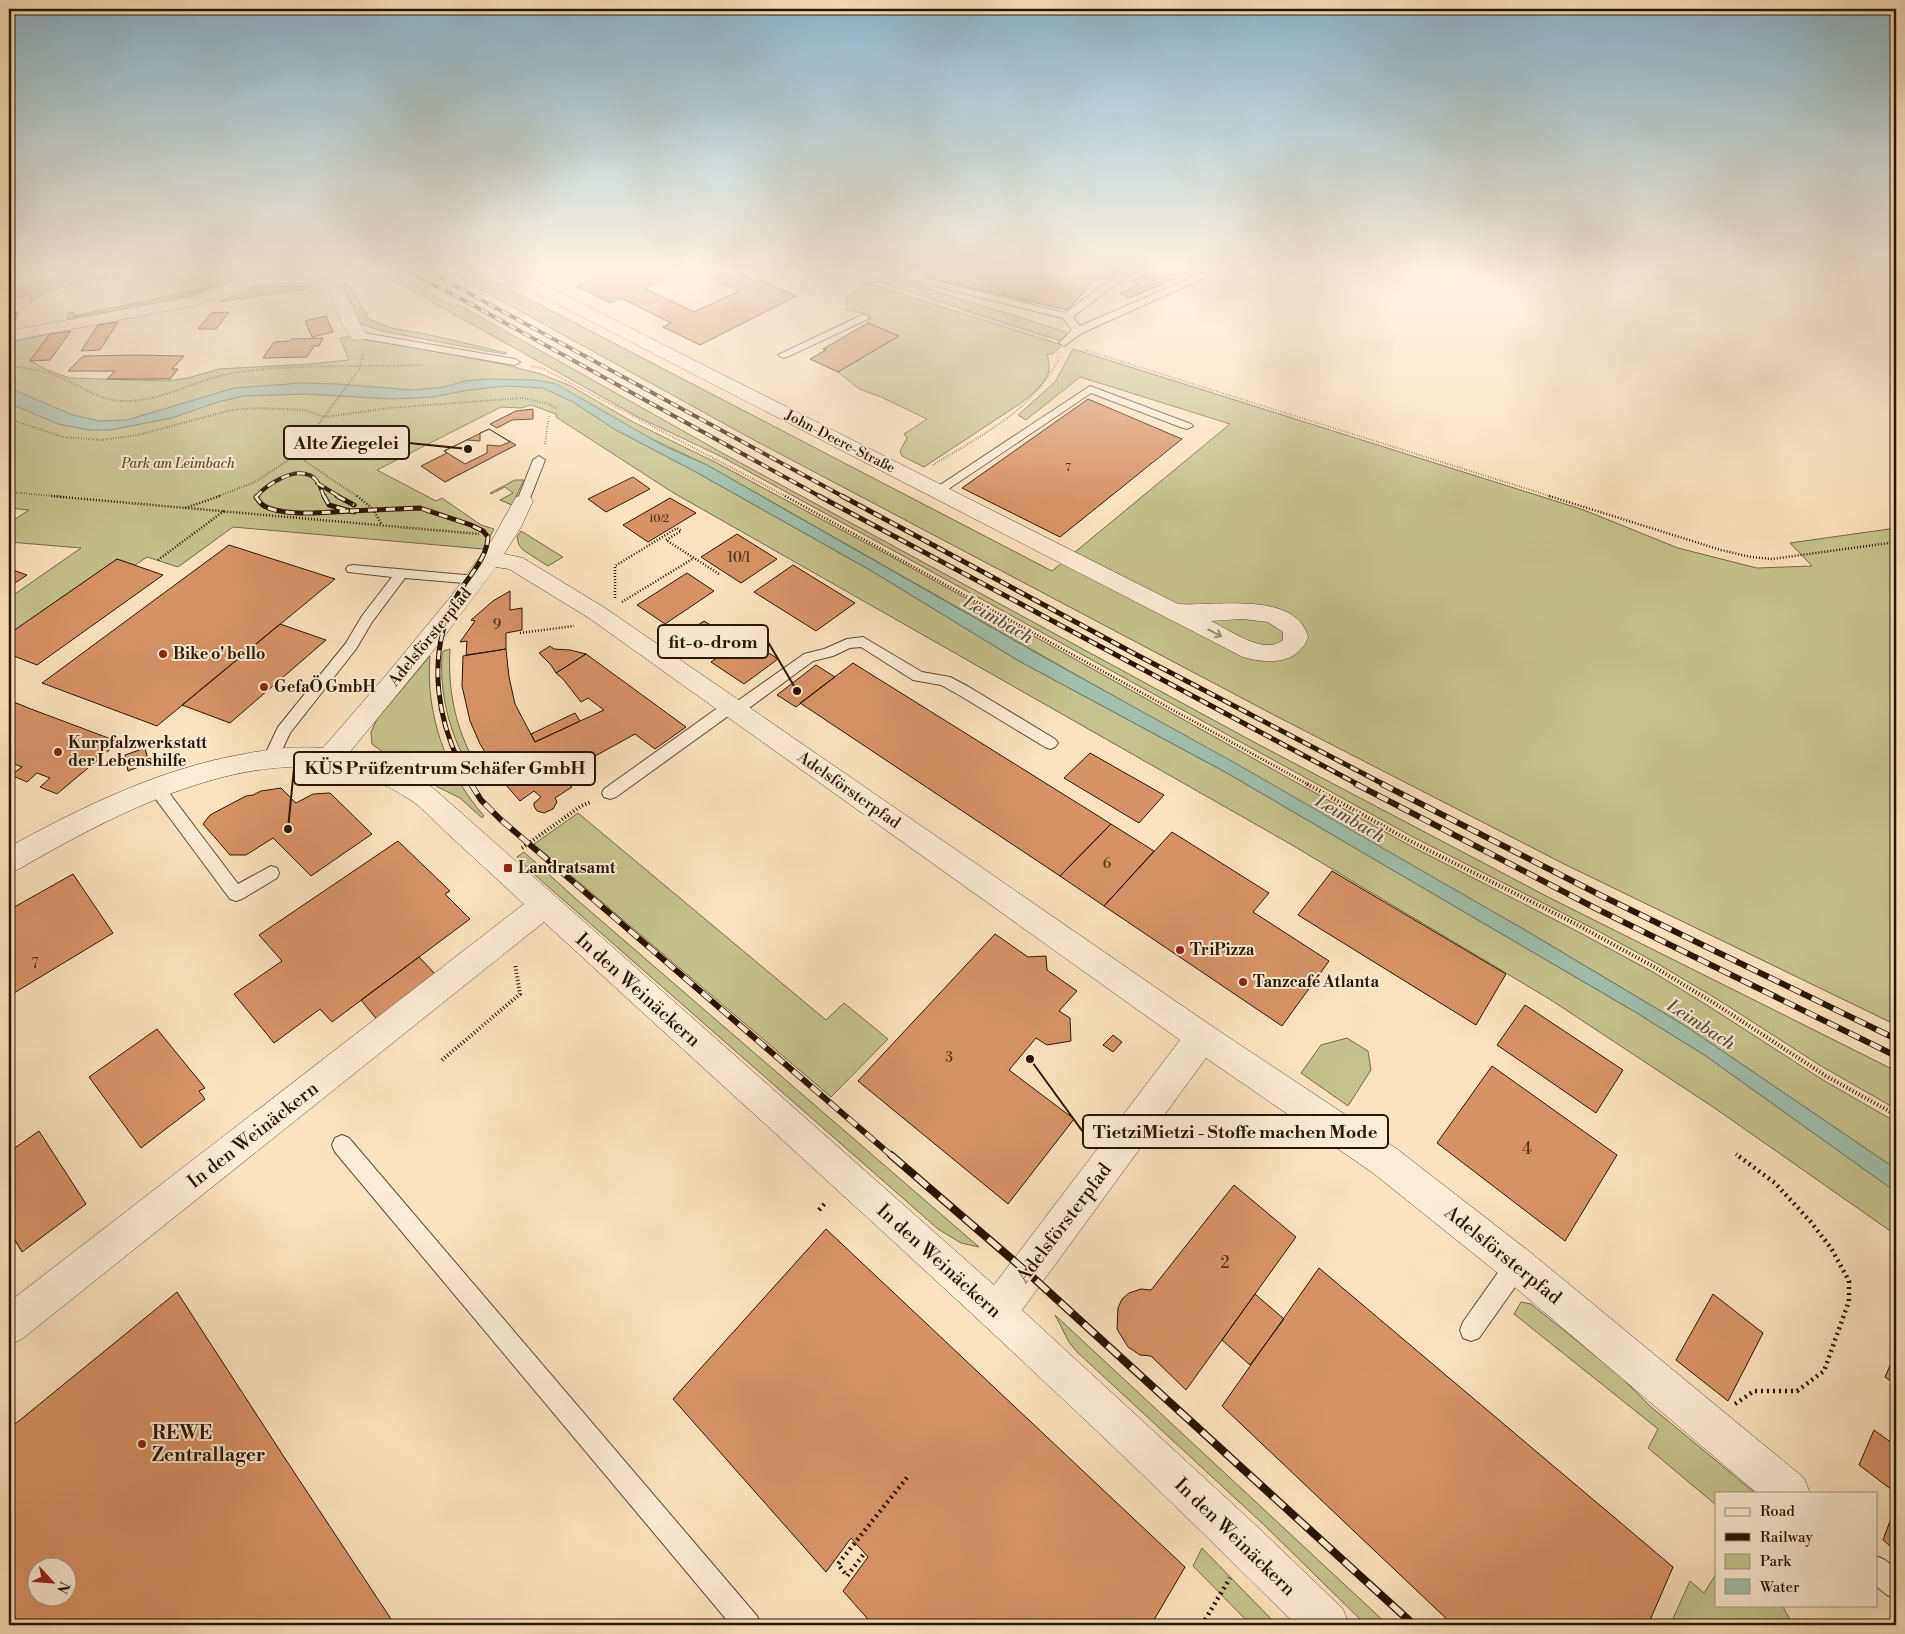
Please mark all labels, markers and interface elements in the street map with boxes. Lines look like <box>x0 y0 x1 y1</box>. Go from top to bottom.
street label: John-Deere-Straße <box>781 406 898 477</box>
callout: Alte Ziegelei <box>284 426 409 459</box>
text: Alte Ziegelei <box>292 432 399 455</box>
park label: Park am Leimbach <box>120 455 235 473</box>
house number: 7 <box>1065 461 1071 475</box>
house number: 10/2 <box>649 512 669 526</box>
house number: 10/1 <box>727 549 751 567</box>
street label: Adelsförsterpfad <box>383 584 476 691</box>
water label: Leimbach <box>958 590 1038 650</box>
house number: 9 <box>493 616 501 634</box>
callout: fit-o-drom <box>658 625 768 658</box>
one-way arrow <box>1207 629 1222 638</box>
text: fit-o-drom <box>668 631 758 654</box>
place label: Bike o' bello <box>173 644 265 664</box>
marker: Bike o' bello <box>157 648 169 660</box>
place label: GefaÖ GmbH <box>274 675 376 697</box>
marker: GefaÖ GmbH <box>258 681 270 693</box>
place label: Kurpfalzwerkstatt der Lebenshilfe <box>68 733 207 771</box>
marker: Kurpfalzwerkstatt der Lebenshilfe <box>52 746 64 758</box>
street label: Adelsförsterpfad <box>793 746 904 833</box>
callout: KÜS Prüfzentrum Schäfer GmbH <box>294 752 595 785</box>
text: KÜS Prüfzentrum Schäfer GmbH <box>305 757 586 780</box>
water label: Leimbach <box>1310 789 1390 849</box>
house number: 6 <box>1103 855 1112 873</box>
place label: Landratsamt <box>518 858 616 878</box>
marker: Landratsamt <box>502 862 514 874</box>
street label: In den Weinäckern <box>571 928 705 1052</box>
place label: TriPizza <box>1190 940 1255 960</box>
marker: TriPizza <box>1174 944 1186 956</box>
house number: 7 <box>31 955 39 973</box>
place label: Tanzcafé Atlanta <box>1253 972 1379 992</box>
marker: Tanzcafé Atlanta <box>1237 976 1249 988</box>
water label: Leimbach <box>1662 994 1740 1056</box>
house number: 3 <box>945 1049 953 1067</box>
street label: In den Weinäckern <box>183 1076 323 1194</box>
callout: TietziMietzi - Stoffe machen Mode <box>1083 1115 1388 1148</box>
text: TietziMietzi - Stoffe machen Mode <box>1093 1121 1378 1144</box>
house number: 4 <box>1522 1139 1532 1159</box>
street label: Adelsförsterpfad <box>1011 1158 1117 1288</box>
street label: In den Weinäckern <box>872 1199 1006 1323</box>
street label: Adelsförsterpfad <box>1439 1200 1567 1310</box>
house number: 2 <box>1220 1253 1230 1273</box>
place label: REWE Zentrallager <box>152 1421 266 1467</box>
marker: REWE Zentrallager <box>136 1438 148 1450</box>
street label: In den Weinäckern <box>1169 1473 1301 1601</box>
legend <box>1715 1492 1878 1606</box>
text: Road <box>1760 1502 1795 1521</box>
text: Railway <box>1760 1528 1814 1547</box>
text: Park <box>1760 1552 1792 1571</box>
north arrow <box>28 1556 78 1606</box>
text: N <box>52 1578 73 1596</box>
text: Water <box>1759 1578 1800 1597</box>

